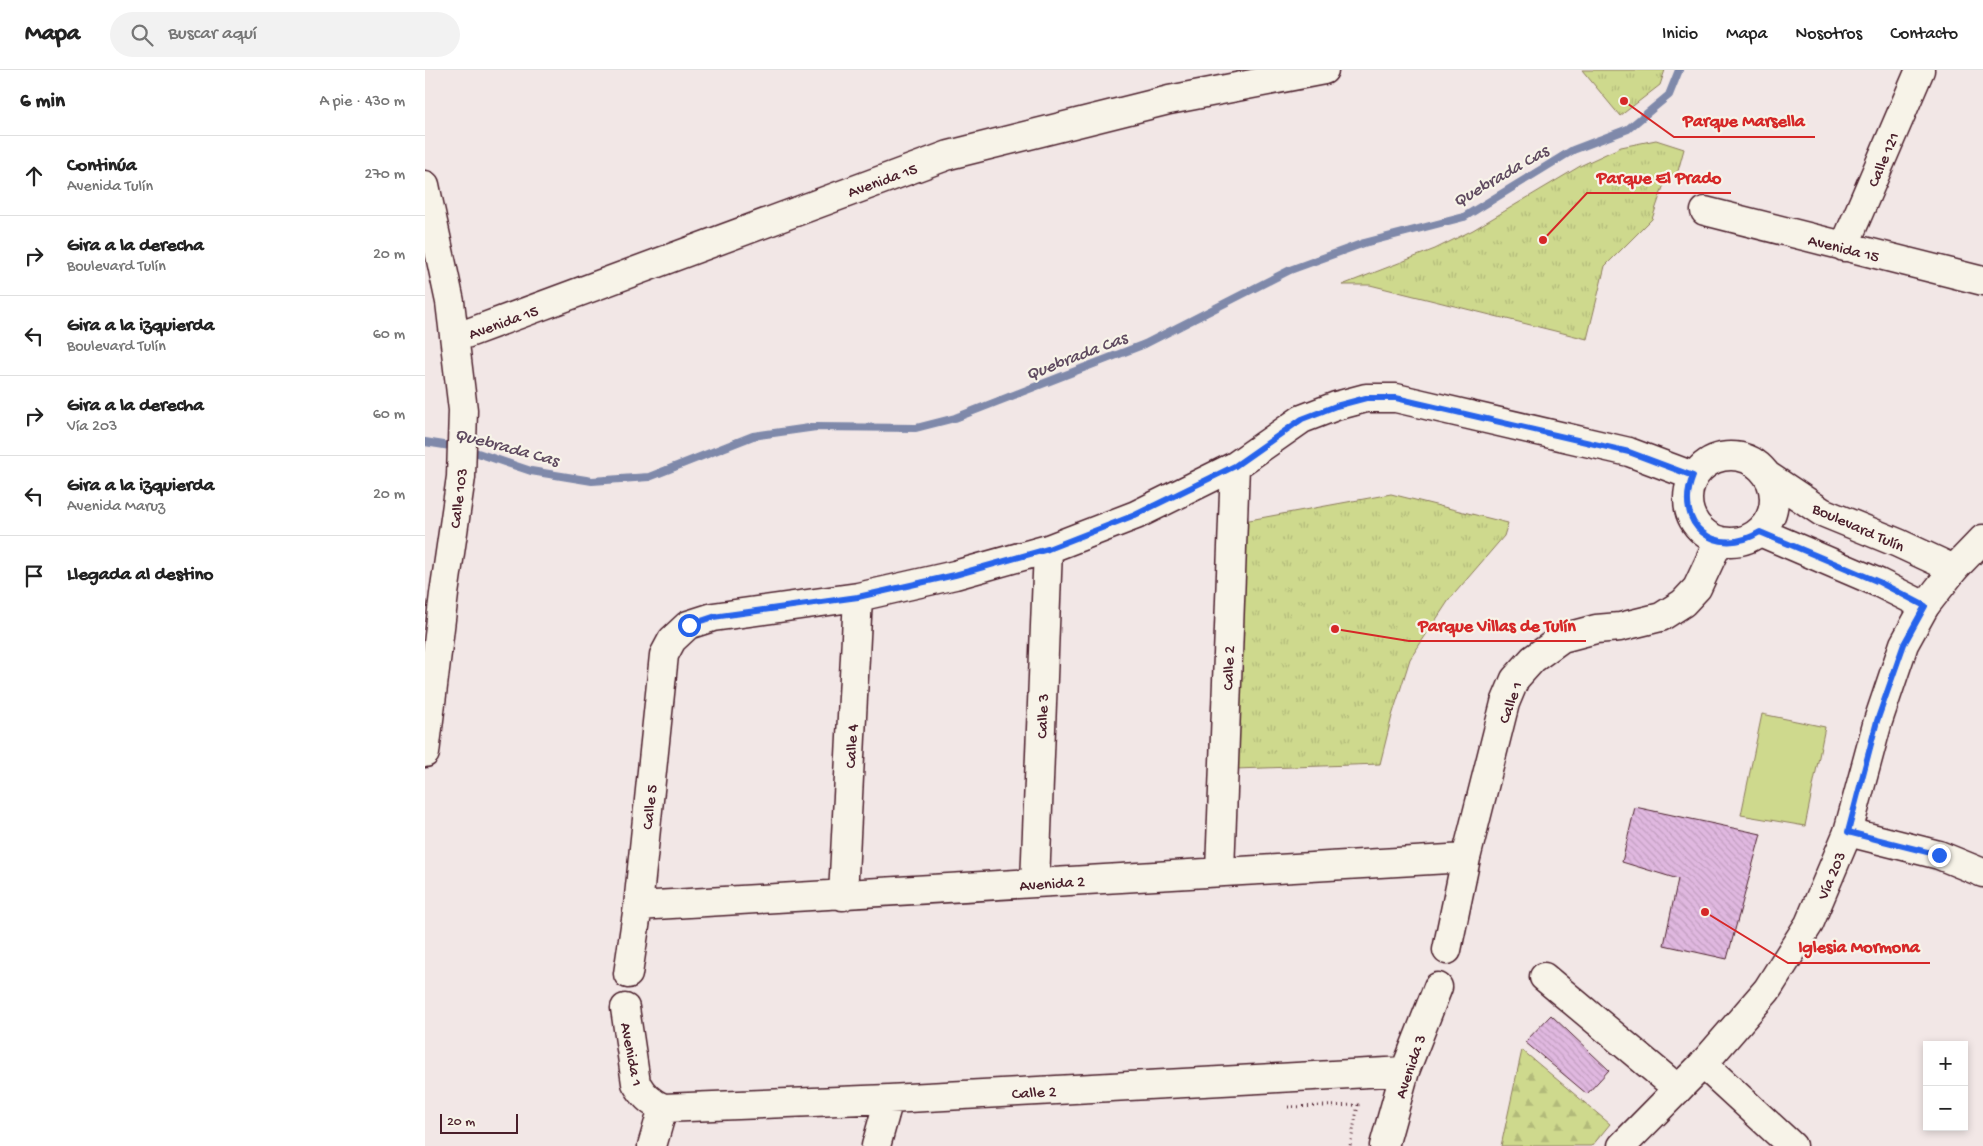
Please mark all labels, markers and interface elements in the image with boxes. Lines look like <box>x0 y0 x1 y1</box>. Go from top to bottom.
search box <box>110 12 460 57</box>
text: Mapa <box>25 20 80 49</box>
icon: search <box>128 21 156 49</box>
text: Buscar aquí <box>168 23 257 46</box>
text: Inicio <box>1662 24 1698 45</box>
text: Mapa <box>1726 24 1767 45</box>
text: Nosotros <box>1795 24 1862 45</box>
text: Contacto <box>1890 24 1958 45</box>
text: 6 min <box>20 90 65 115</box>
text: A pie · 430 m <box>319 93 405 112</box>
callout: Parque Marsella <box>1674 104 1815 137</box>
text: Parque Marsella <box>1682 112 1806 133</box>
street label: Calle 121 <box>1865 130 1905 191</box>
water label: Quebrada Cas <box>1450 140 1555 213</box>
text: Continúa <box>67 155 137 178</box>
callout: Parque El Prado <box>1587 160 1731 193</box>
street label: Avenida 15 <box>846 161 921 204</box>
icon: ahead <box>20 162 48 190</box>
text: 270 m <box>365 166 405 185</box>
text: Parque El Prado <box>1596 169 1722 190</box>
text: Avenida Tulín <box>67 178 153 197</box>
street label: Avenida 15 <box>1806 232 1881 268</box>
text: Gira a la derecha <box>67 235 204 258</box>
icon: right <box>20 242 48 270</box>
text: 20 m <box>373 246 405 265</box>
text: Boulevard Tulín <box>67 258 166 277</box>
street label: Avenida 15 <box>467 303 542 346</box>
text: Gira a la izquierda <box>67 315 214 338</box>
icon: left <box>20 322 48 350</box>
text: 60 m <box>373 326 405 345</box>
water label: Quebrada Cas <box>1023 328 1133 386</box>
text: Boulevard Tulín <box>67 338 166 357</box>
text: Gira a la derecha <box>67 395 204 418</box>
icon: right <box>20 402 48 430</box>
text: 60 m <box>373 406 405 425</box>
text: Vía 203 <box>67 418 117 437</box>
water label: Quebrada Cas <box>452 424 563 473</box>
street label: Calle 103 <box>447 467 474 530</box>
text: Gira a la izquierda <box>67 475 214 498</box>
icon: left <box>20 482 48 510</box>
text: 20 m <box>373 486 405 505</box>
text: Avenida Maruz <box>67 498 165 517</box>
street label: Boulevard Tulín <box>1808 500 1907 558</box>
icon: arrive <box>20 562 48 590</box>
text: Llegada al destino <box>67 564 213 587</box>
callout: Parque Villas de Tulín <box>1409 608 1586 641</box>
route start <box>678 614 701 637</box>
text: Parque Villas de Tulín <box>1417 617 1576 638</box>
street label: Calle 2 <box>1220 645 1241 691</box>
street label: Calle 1 <box>1496 680 1529 727</box>
street label: Calle 3 <box>1034 693 1055 739</box>
street label: Calle 4 <box>843 723 864 769</box>
street label: Calle 5 <box>640 784 663 831</box>
route end <box>1928 844 1951 867</box>
street label: Vía 203 <box>1814 850 1852 904</box>
street label: Avenida 2 <box>1019 874 1086 897</box>
callout: Iglesia Mormona <box>1788 930 1930 963</box>
text: Iglesia Mormona <box>1798 938 1921 959</box>
street label: Avenida 1 <box>614 1021 645 1088</box>
street label: Avenida 3 <box>1393 1033 1432 1102</box>
map controls <box>1923 1041 1968 1131</box>
button: + <box>1923 1041 1968 1086</box>
street label: Calle 2 <box>1011 1084 1057 1105</box>
button: − <box>1923 1086 1968 1131</box>
scale bar <box>440 1111 517 1134</box>
text: 20 m <box>447 1114 475 1131</box>

